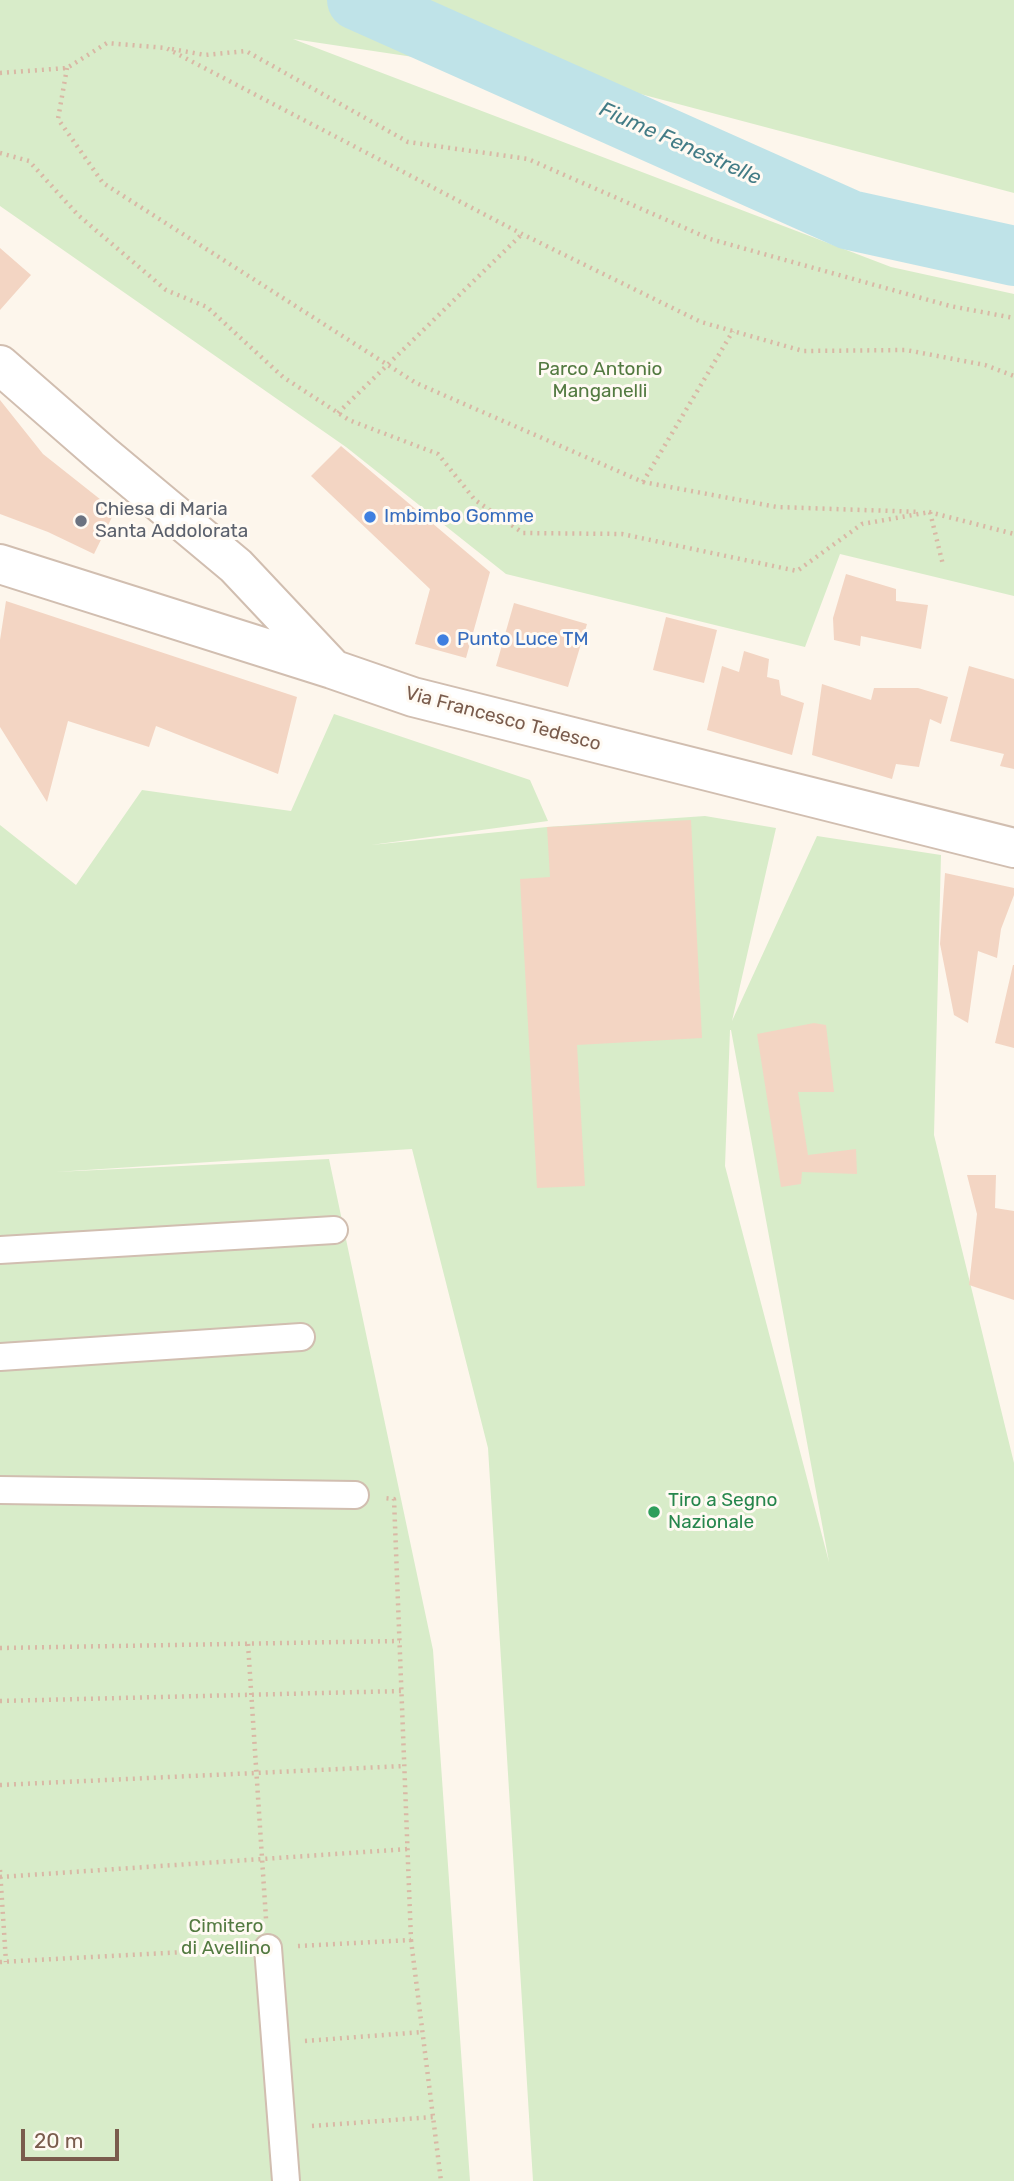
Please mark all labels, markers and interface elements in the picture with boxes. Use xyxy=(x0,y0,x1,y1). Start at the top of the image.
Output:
water label: Fiume Fenestrelle xyxy=(595,97,765,191)
park label: Parco Antonio Manganelli xyxy=(537,359,663,403)
place label: Chiesa di Maria Santa Addolorata xyxy=(95,499,248,543)
place label: Imbimbo Gomme xyxy=(384,506,534,528)
marker: Imbimbo Gomme xyxy=(362,509,378,525)
marker: Chiesa di Maria Santa Addolorata xyxy=(73,513,89,529)
place label: Punto Luce TM xyxy=(457,629,589,651)
marker: Punto Luce TM xyxy=(435,632,451,648)
street label: Via Francesco Tedesco xyxy=(403,682,603,756)
place label: Tiro a Segno Nazionale xyxy=(668,1490,778,1534)
marker: Tiro a Segno Nazionale xyxy=(646,1504,662,1520)
park label: Cimitero di Avellino xyxy=(181,1916,271,1960)
scale bar xyxy=(24,2114,122,2158)
text: 20 m xyxy=(34,2128,83,2153)

